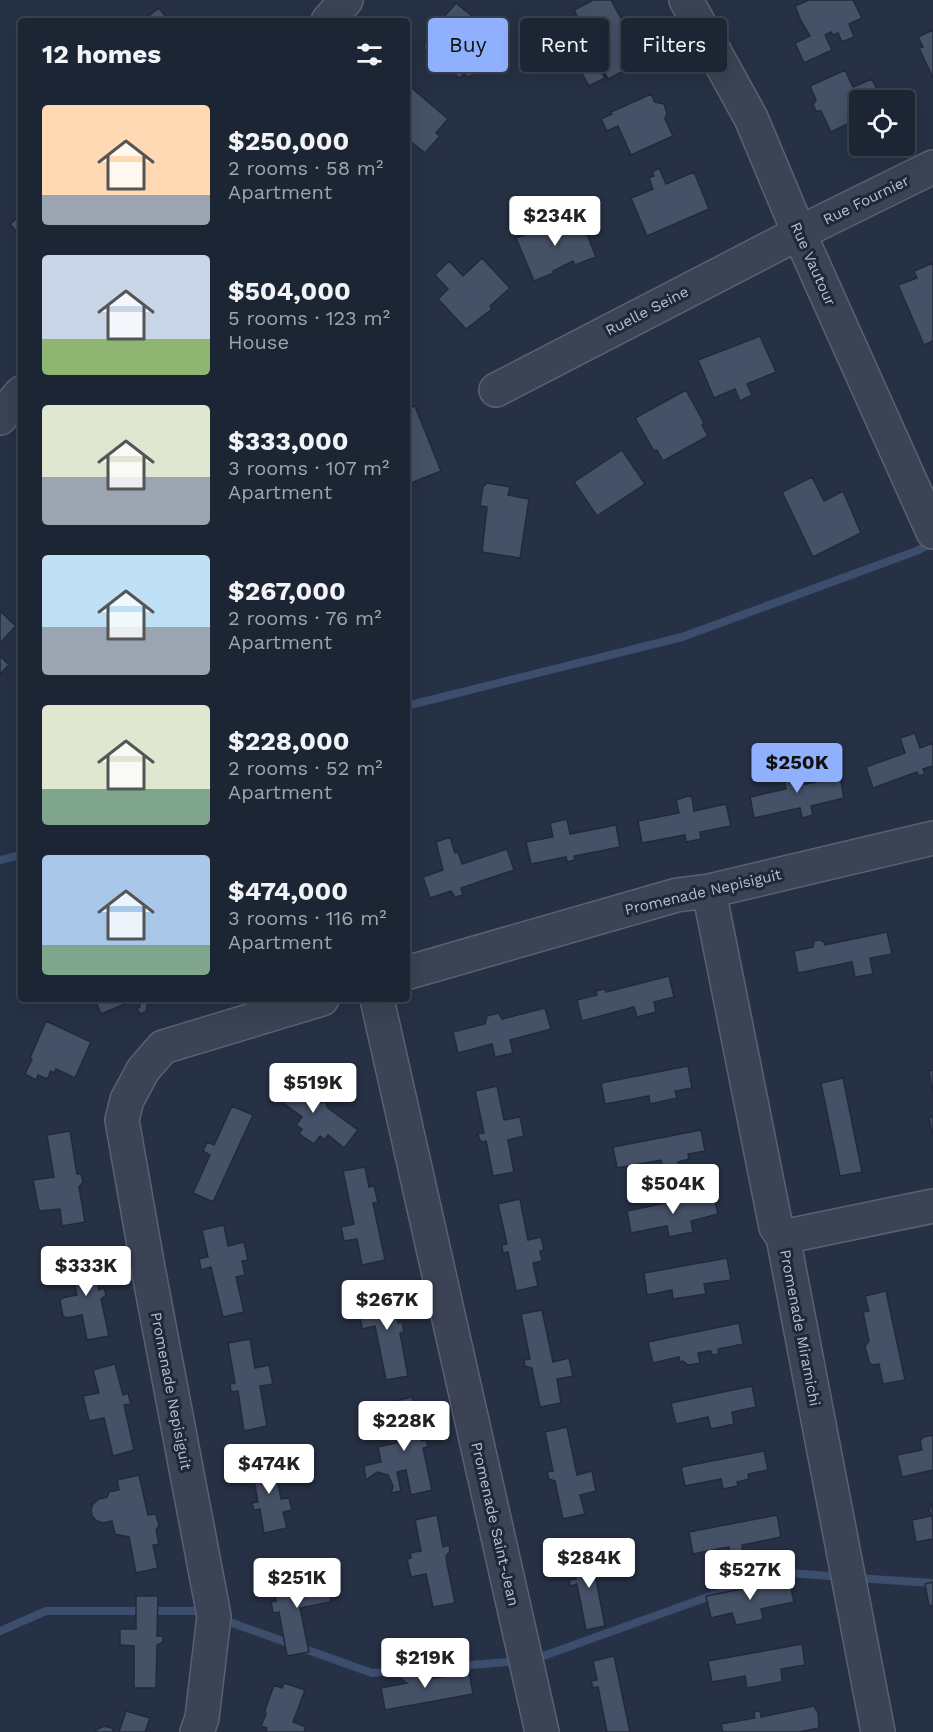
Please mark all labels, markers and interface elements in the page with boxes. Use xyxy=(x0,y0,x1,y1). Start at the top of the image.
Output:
chip: Buy xyxy=(428,18,508,72)
chip: Rent xyxy=(520,18,609,72)
chip: Filters xyxy=(621,18,727,72)
icon: filters xyxy=(353,38,386,71)
text: 12 homes xyxy=(42,39,161,69)
map controls xyxy=(849,90,915,156)
button: locate xyxy=(849,90,915,156)
text: $250,000 xyxy=(228,126,349,156)
icon: home xyxy=(90,129,162,201)
text: 2 rooms · 58 m² xyxy=(228,156,383,180)
street label: Rue Fournier xyxy=(820,171,912,229)
text: Apartment xyxy=(228,180,332,204)
pin: $234K xyxy=(513,196,597,247)
text: $234K xyxy=(523,203,587,227)
street label: Rue Vautour xyxy=(787,219,839,309)
text: $504,000 xyxy=(228,276,351,306)
icon: home xyxy=(90,279,162,351)
street label: Ruelle Seine xyxy=(602,282,692,340)
text: 5 rooms · 123 m² xyxy=(228,306,390,330)
text: House xyxy=(228,330,289,354)
text: $333,000 xyxy=(228,426,348,456)
icon: home xyxy=(90,429,162,501)
text: 3 rooms · 107 m² xyxy=(228,456,389,480)
text: Apartment xyxy=(228,480,332,504)
text: $267,000 xyxy=(228,576,346,606)
icon: home xyxy=(90,579,162,651)
text: 2 rooms · 76 m² xyxy=(228,606,381,630)
text: Apartment xyxy=(228,630,332,654)
text: $228,000 xyxy=(228,726,349,756)
icon: home xyxy=(90,729,162,801)
pin: $250K xyxy=(755,743,839,794)
text: $250K xyxy=(765,750,829,774)
text: 2 rooms · 52 m² xyxy=(228,756,383,780)
text: Apartment xyxy=(228,780,332,804)
street label: Promenade Nepisiguit xyxy=(623,865,784,919)
text: $474,000 xyxy=(228,876,348,906)
icon: home xyxy=(90,879,162,951)
text: 3 rooms · 116 m² xyxy=(228,906,387,930)
text: Apartment xyxy=(228,930,332,954)
pin: $519K xyxy=(271,1063,355,1114)
text: $519K xyxy=(283,1070,343,1094)
pin: $504K xyxy=(631,1164,715,1215)
text: $504K xyxy=(641,1171,705,1195)
pin: $333K xyxy=(44,1246,128,1297)
street label: Promenade Miramichi xyxy=(776,1248,824,1408)
text: $333K xyxy=(55,1253,117,1277)
pin: $267K xyxy=(345,1280,429,1331)
text: $267K xyxy=(356,1287,418,1311)
street label: Promenade Nepisiguit xyxy=(147,1311,195,1472)
pin: $228K xyxy=(362,1401,446,1452)
text: $228K xyxy=(372,1408,436,1432)
street label: Promenade Saint-Jean xyxy=(467,1440,523,1608)
pin: $474K xyxy=(227,1444,311,1495)
text: $474K xyxy=(238,1451,300,1475)
pin: $284K xyxy=(547,1538,631,1589)
text: $284K xyxy=(557,1545,621,1569)
pin: $527K xyxy=(708,1550,792,1601)
text: $527K xyxy=(719,1557,781,1581)
pin: $251K xyxy=(255,1558,339,1609)
text: $251K xyxy=(268,1565,326,1589)
pin: $219K xyxy=(383,1638,467,1689)
text: $219K xyxy=(395,1645,455,1669)

